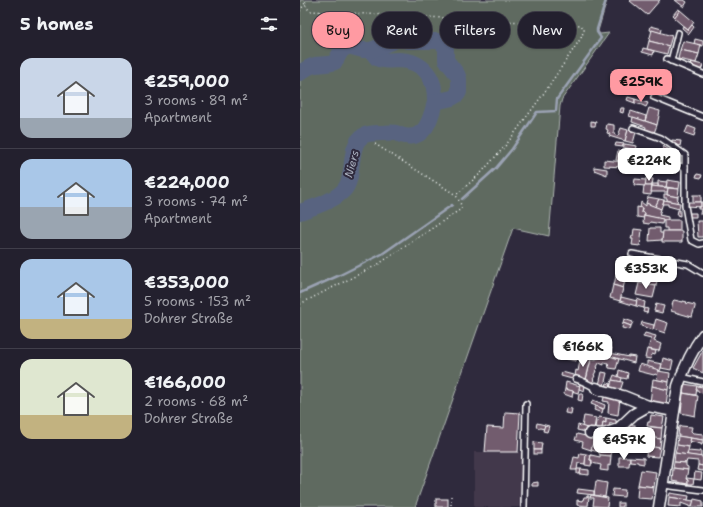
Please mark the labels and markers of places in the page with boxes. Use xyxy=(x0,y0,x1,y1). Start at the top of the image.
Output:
pin: €259K xyxy=(613,69,669,103)
pin: €224K xyxy=(621,148,677,182)
pin: €353K xyxy=(618,256,674,290)
pin: €166K xyxy=(555,334,611,368)
pin: €457K xyxy=(596,427,652,461)

